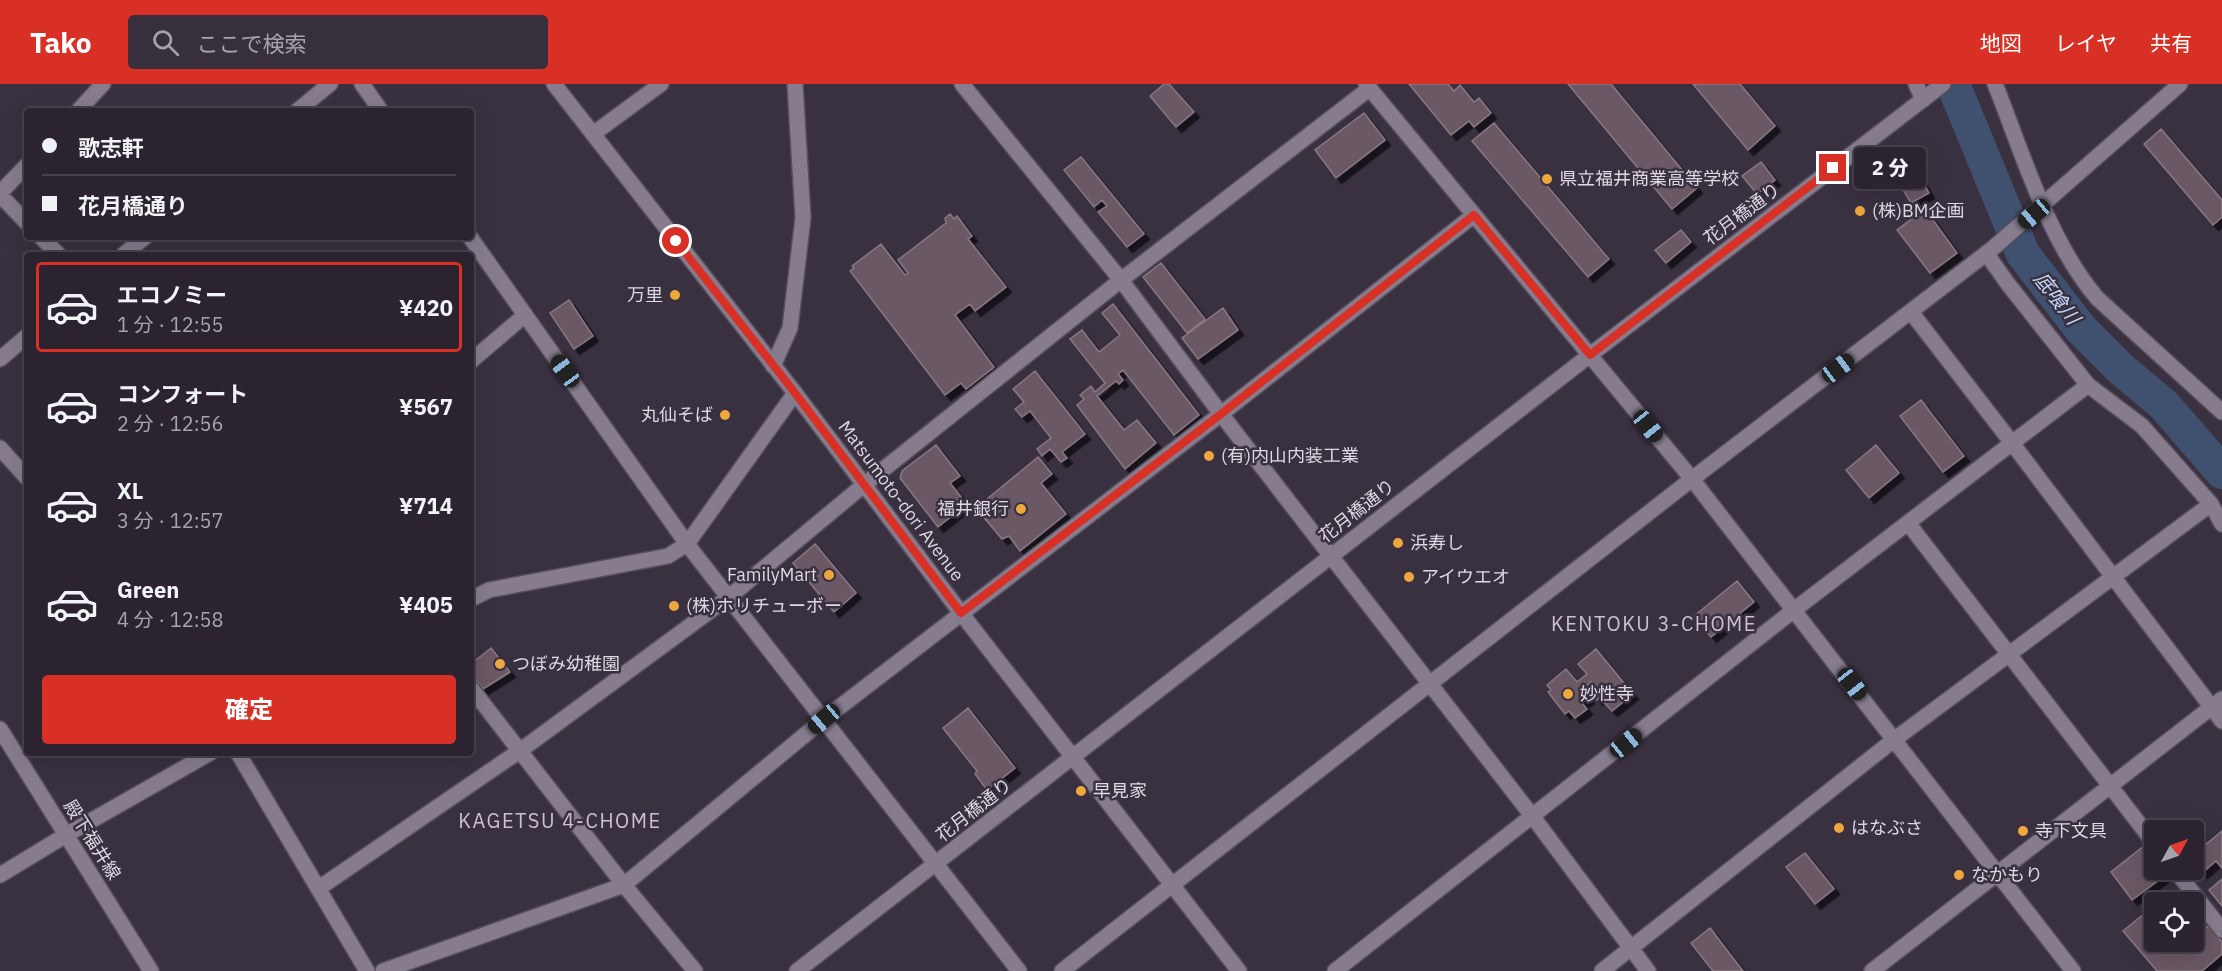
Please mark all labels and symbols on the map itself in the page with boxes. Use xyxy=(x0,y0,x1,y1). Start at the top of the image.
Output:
callout: 2 分 xyxy=(1854,147,1926,189)
route end xyxy=(1819,154,1846,181)
place label: 県立福井商業高等学校 xyxy=(1559,167,1739,190)
marker: 県立福井商業高等学校 xyxy=(1540,172,1554,186)
street label: 花月橋通り xyxy=(1699,177,1785,250)
car xyxy=(2014,196,2054,232)
place label: (株)BM企画 xyxy=(1872,199,1964,222)
marker: (株)BM企画 xyxy=(1853,204,1867,218)
route start xyxy=(662,227,689,254)
water label: 底喰川 xyxy=(2028,266,2088,331)
place label: 万里 xyxy=(627,283,663,306)
marker: 万里 xyxy=(668,288,682,302)
car xyxy=(1818,350,1858,386)
car xyxy=(547,351,583,391)
place label: 丸仙そば xyxy=(641,403,713,426)
car xyxy=(1630,406,1666,446)
marker: 丸仙そば xyxy=(718,408,732,422)
street label: Matsumoto-dori Avenue xyxy=(833,416,969,586)
place label: (有)内山内装工業 xyxy=(1221,444,1359,467)
marker: (有)内山内装工業 xyxy=(1202,449,1216,463)
street label: 花月橋通り xyxy=(1314,474,1399,547)
place label: 福井銀行 xyxy=(937,497,1009,520)
marker: 福井銀行 xyxy=(1014,502,1028,516)
place label: 浜寿し xyxy=(1410,531,1464,554)
marker: 浜寿し xyxy=(1391,536,1405,550)
place label: FamilyMart xyxy=(727,563,817,586)
place label: アイウエオ xyxy=(1421,565,1510,588)
marker: FamilyMart xyxy=(822,568,836,582)
marker: アイウエオ xyxy=(1402,570,1416,584)
place label: (株)ホリチューボー xyxy=(686,594,842,617)
marker: (株)ホリチューボー xyxy=(667,599,681,613)
district label: KENTOKU 3-CHOME xyxy=(1551,610,1757,637)
place label: つぼみ幼稚園 xyxy=(512,652,620,675)
marker: つぼみ幼稚園 xyxy=(493,657,507,671)
car xyxy=(1834,664,1870,704)
place label: 妙性寺 xyxy=(1580,682,1634,705)
marker: 妙性寺 xyxy=(1561,687,1575,701)
car xyxy=(804,701,844,737)
car xyxy=(1606,725,1646,761)
street label: 花月橋通り xyxy=(931,773,1016,846)
place label: 早見家 xyxy=(1093,779,1147,802)
marker: 早見家 xyxy=(1074,784,1088,798)
street label: 殿下福井線 xyxy=(59,795,126,884)
district label: KAGETSU 4-CHOME xyxy=(458,807,662,834)
place label: はなぶさ xyxy=(1851,816,1923,839)
place label: 寺下文具 xyxy=(2035,819,2107,842)
north arrow xyxy=(2144,820,2204,880)
marker: はなぶさ xyxy=(1832,821,1846,835)
marker: 寺下文具 xyxy=(2016,824,2030,838)
place label: なかもり xyxy=(1971,863,2043,886)
marker: なかもり xyxy=(1952,868,1966,882)

